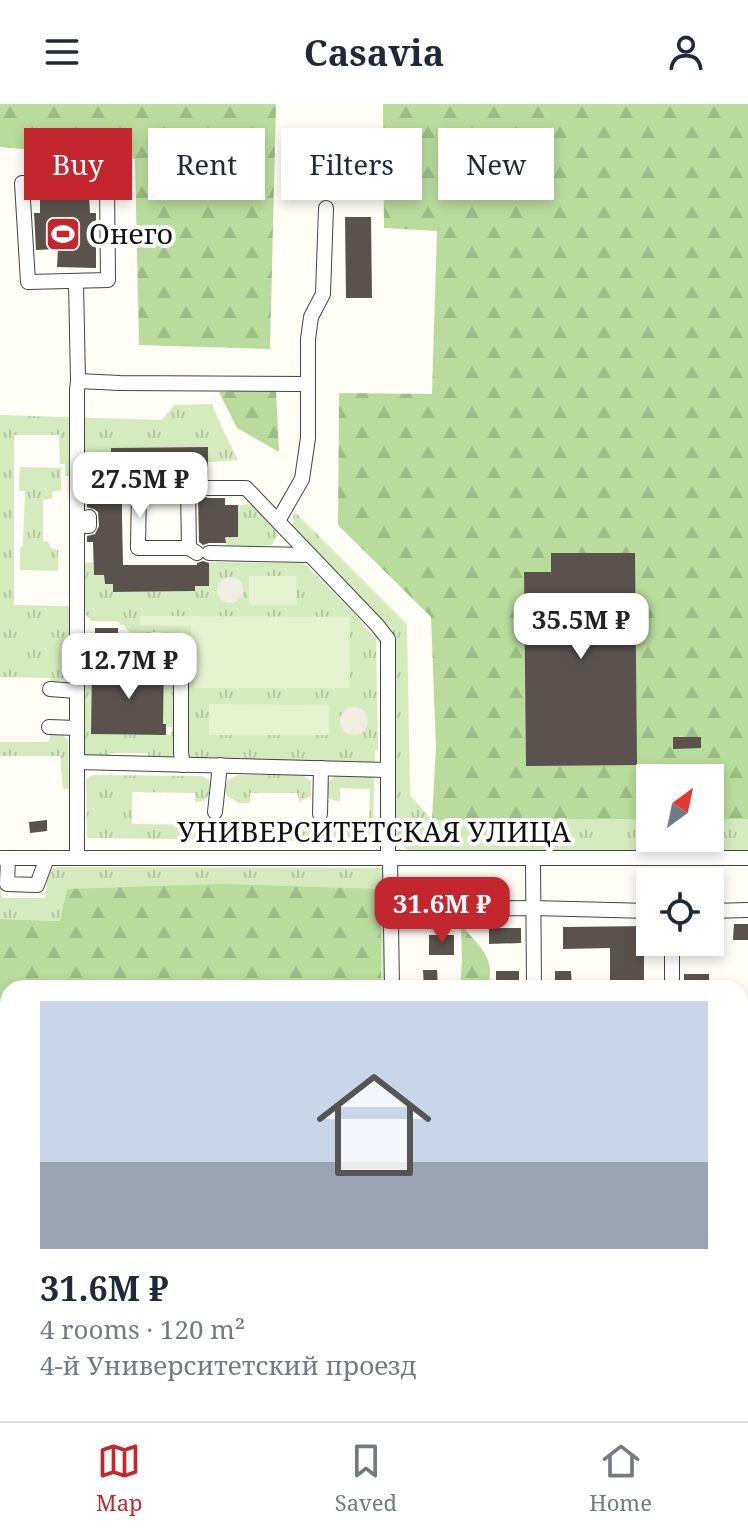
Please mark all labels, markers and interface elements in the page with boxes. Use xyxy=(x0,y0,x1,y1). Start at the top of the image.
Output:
text: Casavia xyxy=(304,28,444,77)
icon: menu xyxy=(40,30,84,74)
icon: person xyxy=(664,30,708,74)
chip: Buy xyxy=(24,128,132,200)
chip: Rent xyxy=(148,128,265,200)
chip: Filters xyxy=(281,128,422,200)
chip: New xyxy=(438,128,554,200)
place label: Онего xyxy=(89,214,173,252)
sports icon: Онего xyxy=(44,215,82,253)
pin: 27.5M ₽ xyxy=(66,452,214,520)
text: 27.5M ₽ xyxy=(91,460,189,496)
pin: 35.5M ₽ xyxy=(507,593,655,661)
text: 35.5M ₽ xyxy=(532,601,630,637)
pin: 12.7M ₽ xyxy=(55,633,203,701)
text: 12.7M ₽ xyxy=(80,641,178,677)
north arrow xyxy=(636,764,724,852)
map controls xyxy=(636,764,724,956)
street label: УНИВЕРСИТЕТСКАЯ УЛИЦА xyxy=(177,812,571,850)
button: locate xyxy=(636,868,724,956)
pin: 31.6M ₽ xyxy=(368,877,516,945)
text: 31.6M ₽ xyxy=(393,885,491,921)
icon: home xyxy=(302,1053,446,1197)
text: 31.6M ₽ xyxy=(40,1265,169,1311)
text: 4 rooms · 120 m² xyxy=(40,1311,245,1347)
text: 4-й Университетский проезд xyxy=(40,1347,416,1383)
tab: Map xyxy=(96,1439,143,1517)
tab: Saved xyxy=(335,1439,397,1517)
tab: Home xyxy=(589,1439,652,1517)

